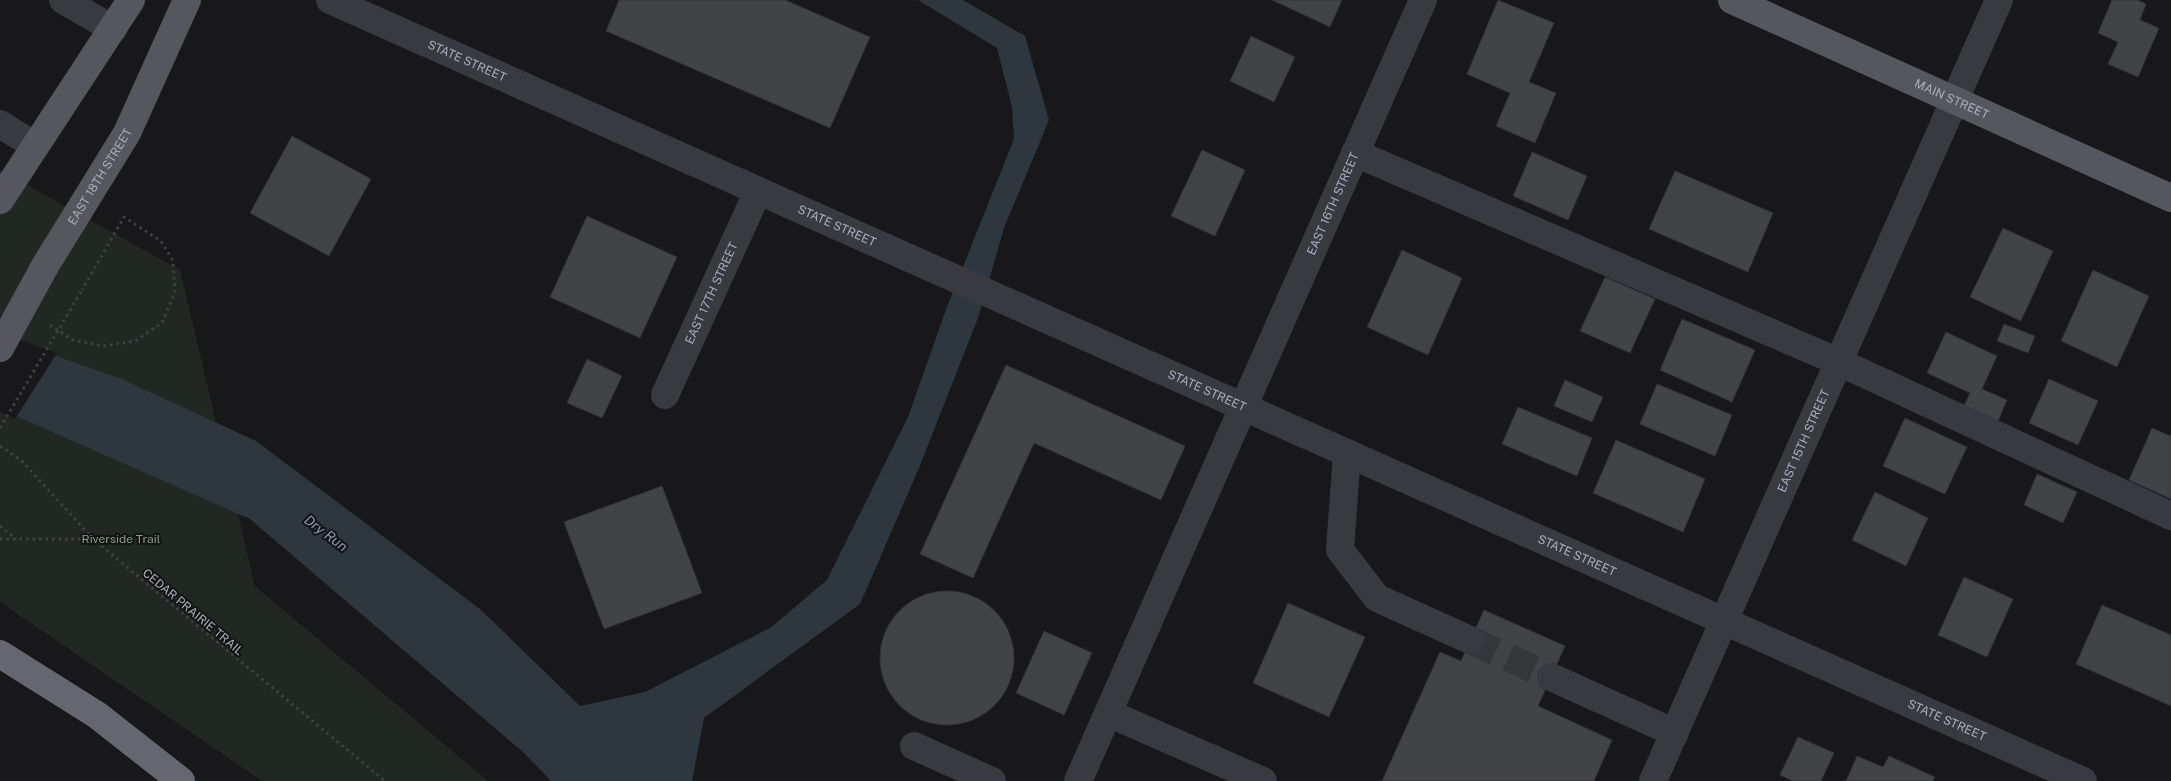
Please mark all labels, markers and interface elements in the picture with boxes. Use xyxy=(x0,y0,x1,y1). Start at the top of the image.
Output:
street label: STATE STREET xyxy=(426,37,508,85)
street label: MAIN STREET xyxy=(1912,76,1991,122)
street label: EAST 18TH STREET xyxy=(65,126,135,228)
street label: EAST 16TH STREET xyxy=(1304,150,1362,257)
street label: STATE STREET xyxy=(796,202,878,249)
street label: EAST 17TH STREET xyxy=(682,240,741,346)
street label: STATE STREET xyxy=(1166,367,1248,414)
street label: EAST 15TH STREET xyxy=(1775,387,1833,494)
water label: Dry Run xyxy=(301,512,351,555)
park label: Riverside Trail xyxy=(82,532,161,546)
street label: STATE STREET xyxy=(1535,532,1618,579)
street label: CEDAR PRAIRIE TRAIL xyxy=(140,566,246,658)
street label: STATE STREET xyxy=(1905,697,1988,744)

